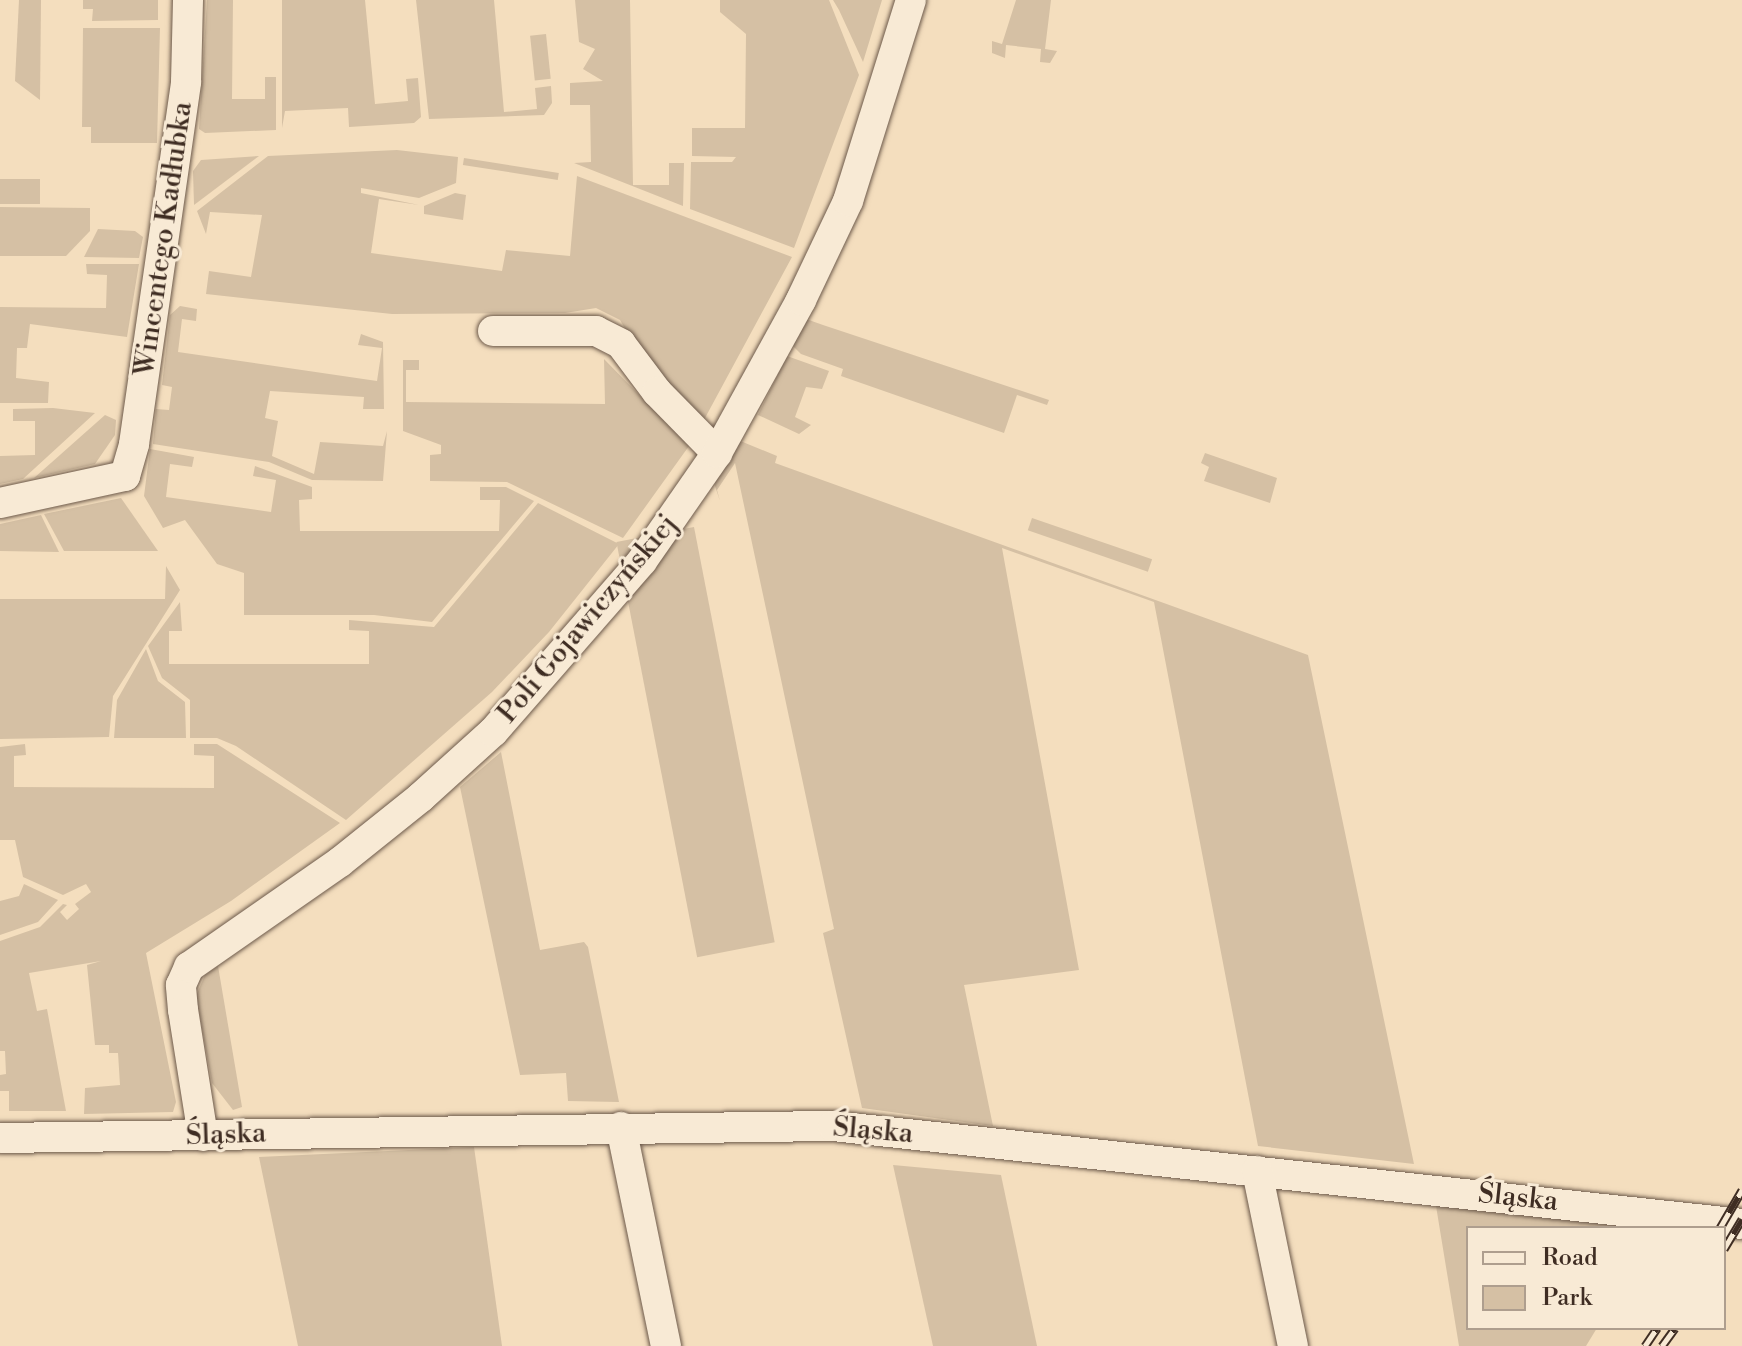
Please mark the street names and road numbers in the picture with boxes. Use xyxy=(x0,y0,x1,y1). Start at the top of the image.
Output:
street label: Wincentego Kadłubka xyxy=(128,100,200,378)
street label: Poli Gojawiczyńskiej xyxy=(491,508,685,730)
street label: Śląska xyxy=(831,1111,915,1151)
street label: Śląska xyxy=(185,1117,267,1153)
street label: Śląska xyxy=(1476,1177,1560,1219)

